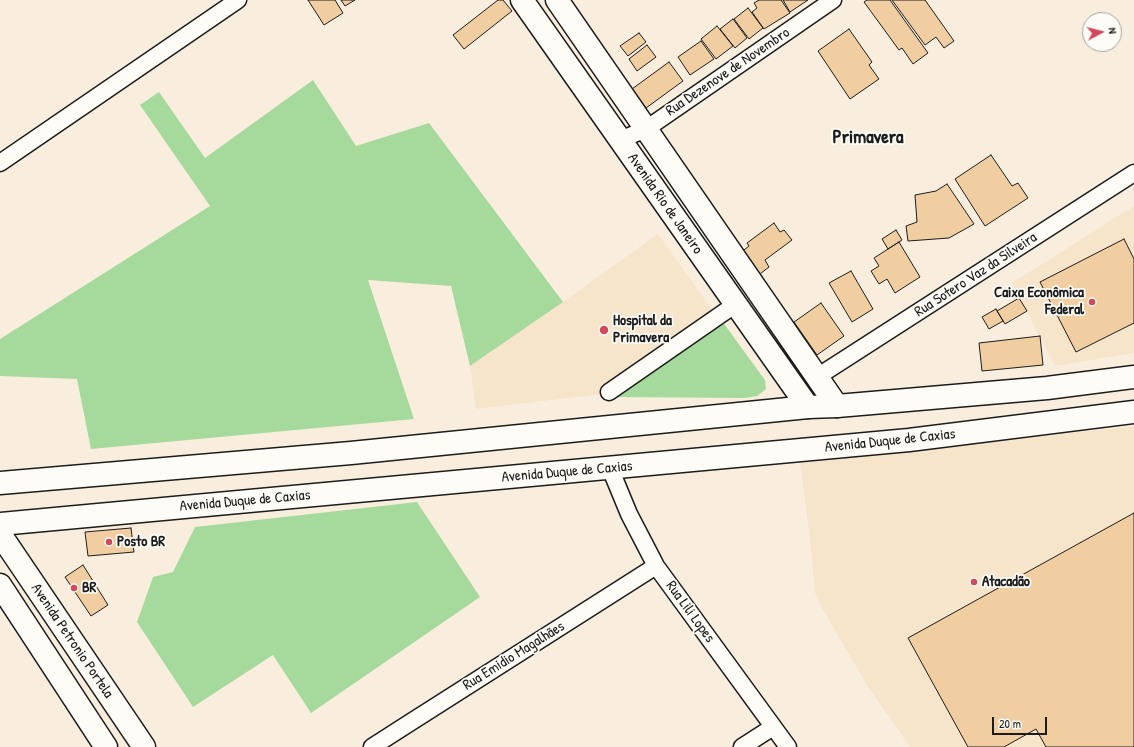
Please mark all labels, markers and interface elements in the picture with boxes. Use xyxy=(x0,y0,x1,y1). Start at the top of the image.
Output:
north arrow xyxy=(1082,12,1122,52)
street label: Rua Dezenove de Novembro xyxy=(663,24,793,120)
text: N xyxy=(1106,27,1120,34)
district label: Primavera xyxy=(832,127,904,149)
street label: Avenida Rio de Janeiro xyxy=(624,150,706,258)
street label: Rua Sotero Vaz da Silveira xyxy=(912,229,1040,321)
place label: Caixa Econômica Federal xyxy=(994,284,1084,319)
marker: Caixa Econômica Federal xyxy=(1087,297,1097,307)
place label: Hospital da Primavera xyxy=(613,312,672,347)
marker: Hospital da Primavera xyxy=(598,324,610,336)
street label: Avenida Duque de Caxias xyxy=(824,425,956,457)
street label: Avenida Duque de Caxias xyxy=(501,457,633,487)
street label: Avenida Duque de Caxias xyxy=(179,486,311,516)
place label: Posto BR xyxy=(117,533,165,551)
marker: Posto BR xyxy=(104,537,114,547)
place label: Atacadão xyxy=(982,573,1030,591)
marker: Atacadão xyxy=(969,577,979,587)
street label: Rua Lili Lopes xyxy=(662,578,718,646)
place label: BR xyxy=(82,579,96,597)
street label: Avenida Petronio Portela xyxy=(27,580,117,702)
marker: BR xyxy=(69,583,79,593)
street label: Rua Emidio Magalhães xyxy=(460,618,568,694)
scale bar xyxy=(994,709,1049,735)
text: 20 m xyxy=(999,715,1021,732)

